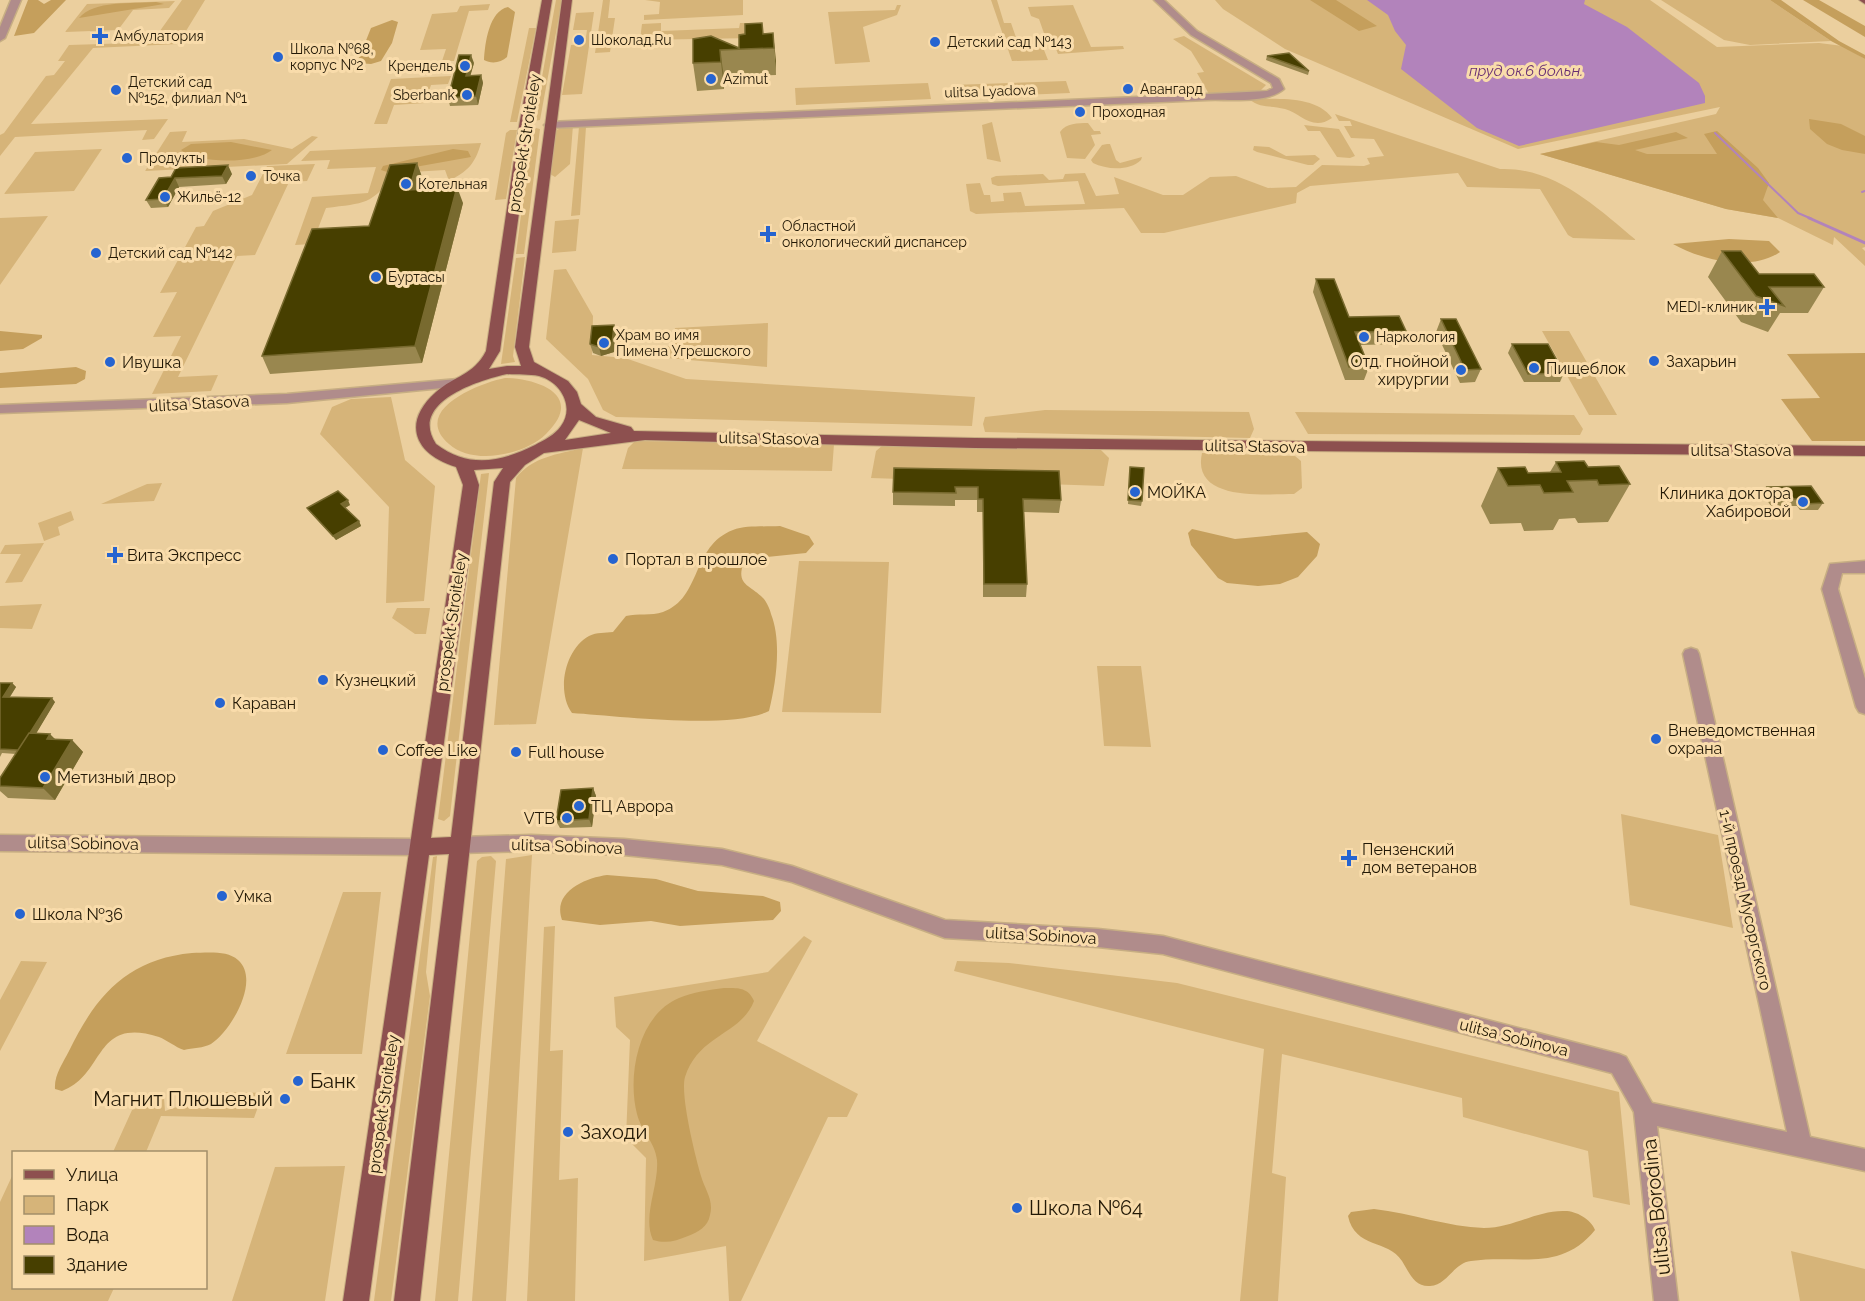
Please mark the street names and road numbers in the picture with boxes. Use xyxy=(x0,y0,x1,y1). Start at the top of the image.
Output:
street label: prospekt Stroiteley xyxy=(504,72,545,214)
street label: ulitsa Lyadova xyxy=(944,81,1036,101)
street label: ulitsa Stasova xyxy=(148,391,250,416)
street label: ulitsa Stasova xyxy=(718,428,820,449)
street label: ulitsa Stasova xyxy=(1204,436,1306,457)
street label: ulitsa Stasova xyxy=(1691,441,1791,460)
street label: prospekt Stroiteley xyxy=(432,551,471,693)
street label: 1-й проезд Мусоргского xyxy=(1715,808,1776,992)
street label: ulitsa Sobinova xyxy=(27,833,139,854)
street label: ulitsa Sobinova xyxy=(511,835,623,858)
street label: ulitsa Sobinova xyxy=(985,923,1097,948)
street label: ulitsa Sobinova xyxy=(1458,1015,1570,1060)
street label: prospekt Stroiteley xyxy=(364,1033,403,1175)
street label: ulitsa Borodina xyxy=(1637,1138,1675,1276)

